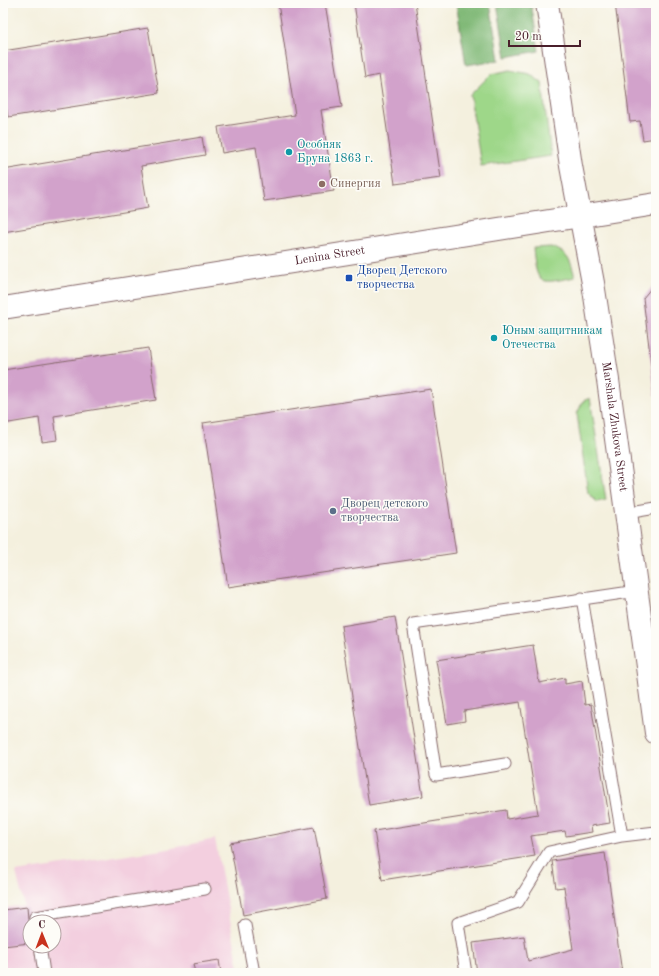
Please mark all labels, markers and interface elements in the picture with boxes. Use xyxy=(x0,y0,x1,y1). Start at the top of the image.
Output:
scale bar xyxy=(509,22,580,48)
text: 20 m xyxy=(515,31,542,43)
place label: Особняк Бруна 1863 г. xyxy=(297,139,373,165)
marker: Особняк Бруна 1863 г. xyxy=(284,147,294,157)
place label: Синергия xyxy=(330,178,381,190)
marker: Синергия xyxy=(317,179,327,189)
street label: Lenina Street xyxy=(294,244,366,267)
place label: Дворец Детского творчества xyxy=(357,265,447,291)
marker: Дворец Детского творчества xyxy=(344,273,354,283)
place label: Юным защитникам Отечества xyxy=(502,325,603,351)
marker: Юным защитникам Отечества xyxy=(489,333,499,343)
street label: Marshala Zhukova Street xyxy=(599,361,629,492)
place label: Дворец детского творчества xyxy=(341,498,428,524)
marker: Дворец детского творчества xyxy=(328,506,338,516)
north arrow xyxy=(22,914,62,954)
text: С xyxy=(38,920,46,931)

